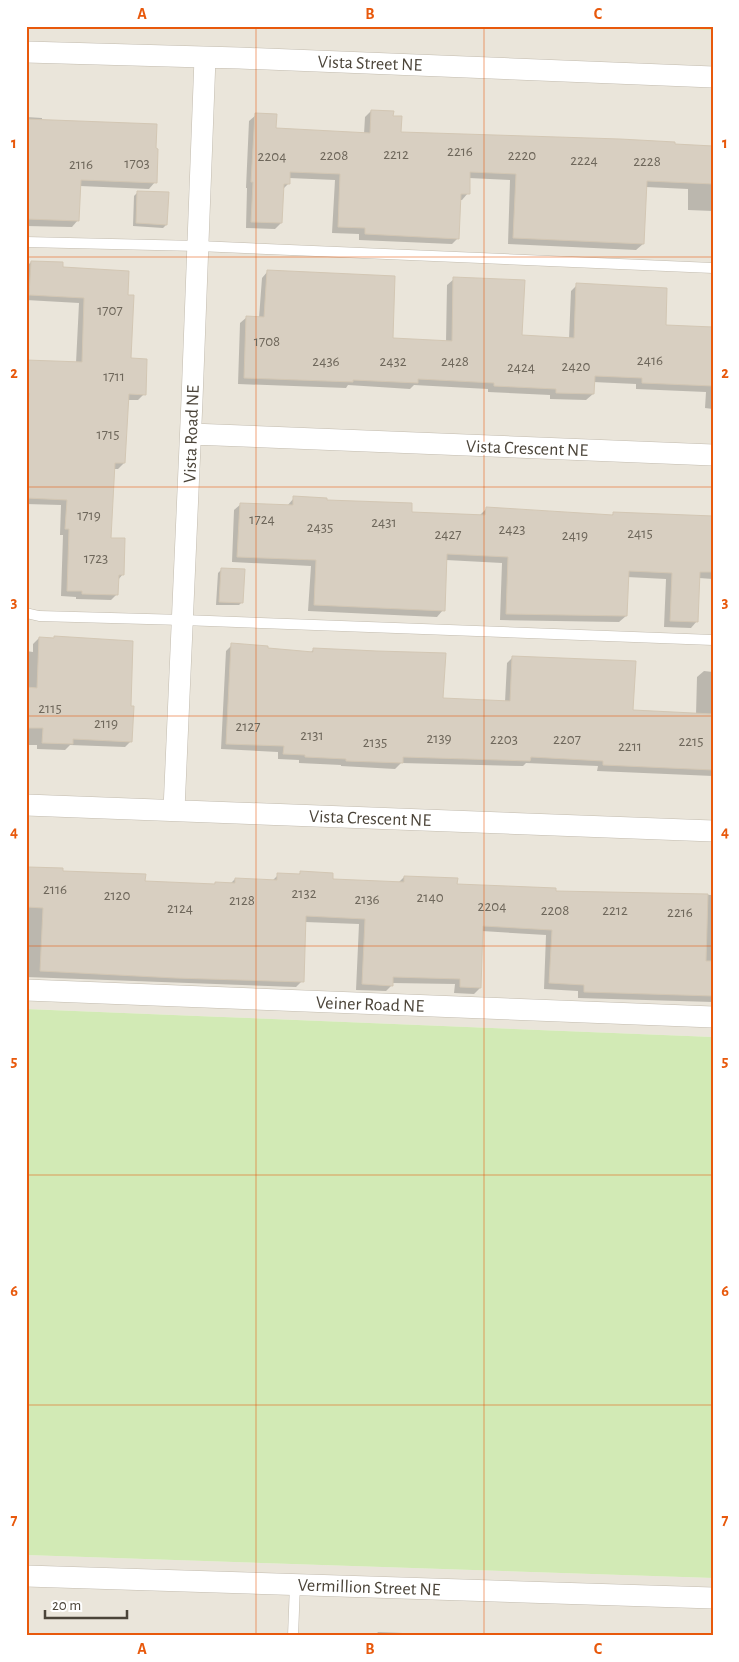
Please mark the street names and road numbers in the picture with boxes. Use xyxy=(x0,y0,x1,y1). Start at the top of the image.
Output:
street label: Vista Street NE xyxy=(317,53,423,75)
street label: Vista Road NE xyxy=(181,384,203,483)
street label: Vista Crescent NE xyxy=(466,438,589,460)
street label: Vista Crescent NE xyxy=(309,808,432,830)
street label: Veiner Road NE xyxy=(316,994,425,1016)
street label: Vermillion Street NE xyxy=(297,1577,441,1599)

